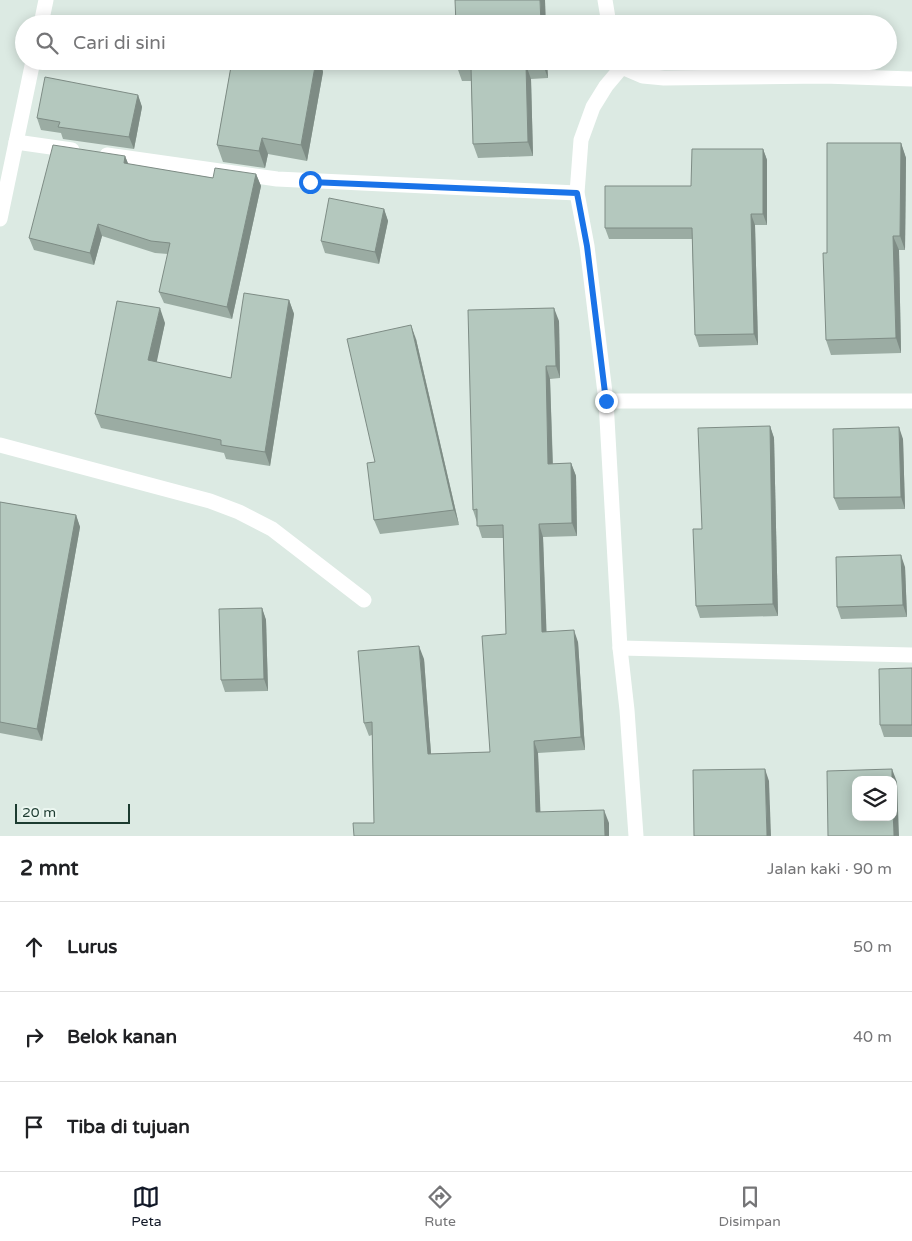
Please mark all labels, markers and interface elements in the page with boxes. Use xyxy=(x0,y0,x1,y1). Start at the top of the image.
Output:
search box xyxy=(15,15,897,70)
icon: search xyxy=(33,29,61,57)
text: Cari di sini xyxy=(73,32,166,54)
route start xyxy=(299,171,322,194)
route end xyxy=(595,390,618,413)
map controls xyxy=(852,776,897,821)
button: layers xyxy=(852,776,897,821)
scale bar xyxy=(15,801,130,824)
text: 20 m xyxy=(22,804,56,821)
text: 2 mnt xyxy=(20,856,79,881)
text: Jalan kaki · 90 m xyxy=(767,859,892,879)
icon: ahead xyxy=(20,933,48,961)
text: Lurus xyxy=(67,936,117,958)
text: 50 m xyxy=(853,937,892,957)
icon: right xyxy=(20,1023,48,1051)
text: Belok kanan xyxy=(67,1026,177,1048)
text: 40 m xyxy=(853,1027,892,1047)
icon: arrive xyxy=(20,1113,48,1141)
text: Tiba di tujuan xyxy=(67,1116,190,1138)
tab: Peta xyxy=(131,1183,162,1230)
tab: Rute xyxy=(424,1183,456,1230)
tab: Disimpan xyxy=(719,1183,781,1230)

